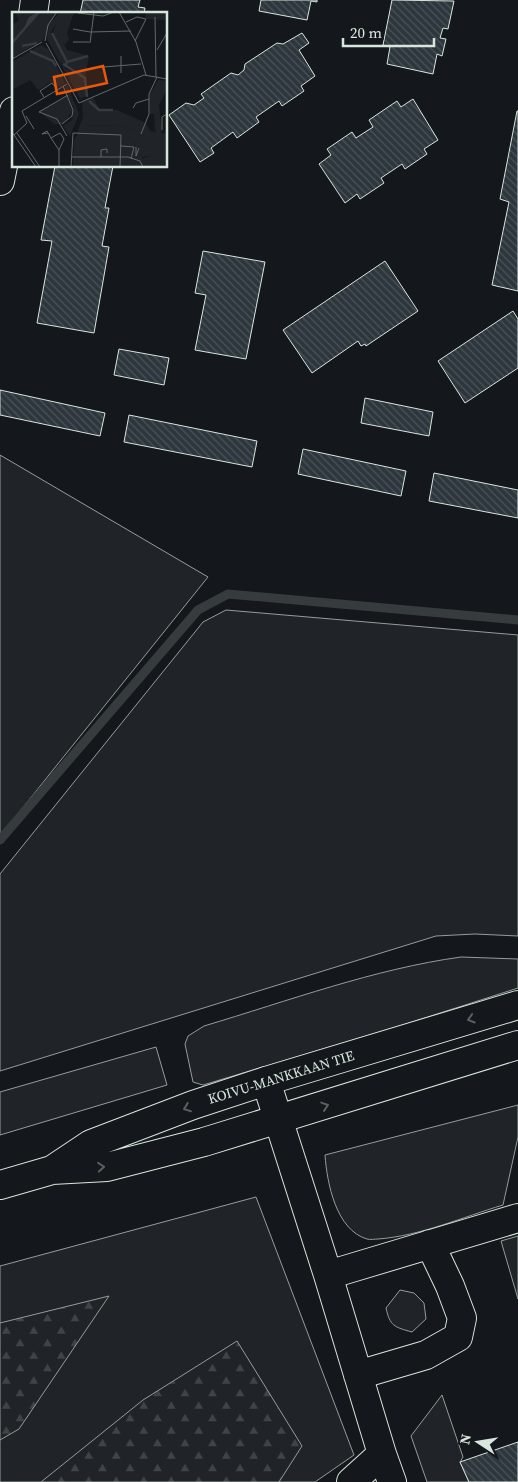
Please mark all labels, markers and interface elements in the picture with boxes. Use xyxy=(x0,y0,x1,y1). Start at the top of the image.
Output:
inset map xyxy=(12,12,168,168)
scale bar xyxy=(343,15,434,47)
text: 20 m xyxy=(350,22,382,43)
one-way arrow xyxy=(468,1013,476,1023)
street label: KOIVU-MANKKAAN TIE xyxy=(205,1045,357,1109)
one-way arrow xyxy=(320,1101,329,1111)
one-way arrow xyxy=(183,1102,191,1112)
one-way arrow xyxy=(97,1162,105,1173)
north arrow xyxy=(453,1417,503,1467)
text: N xyxy=(454,1432,476,1446)

